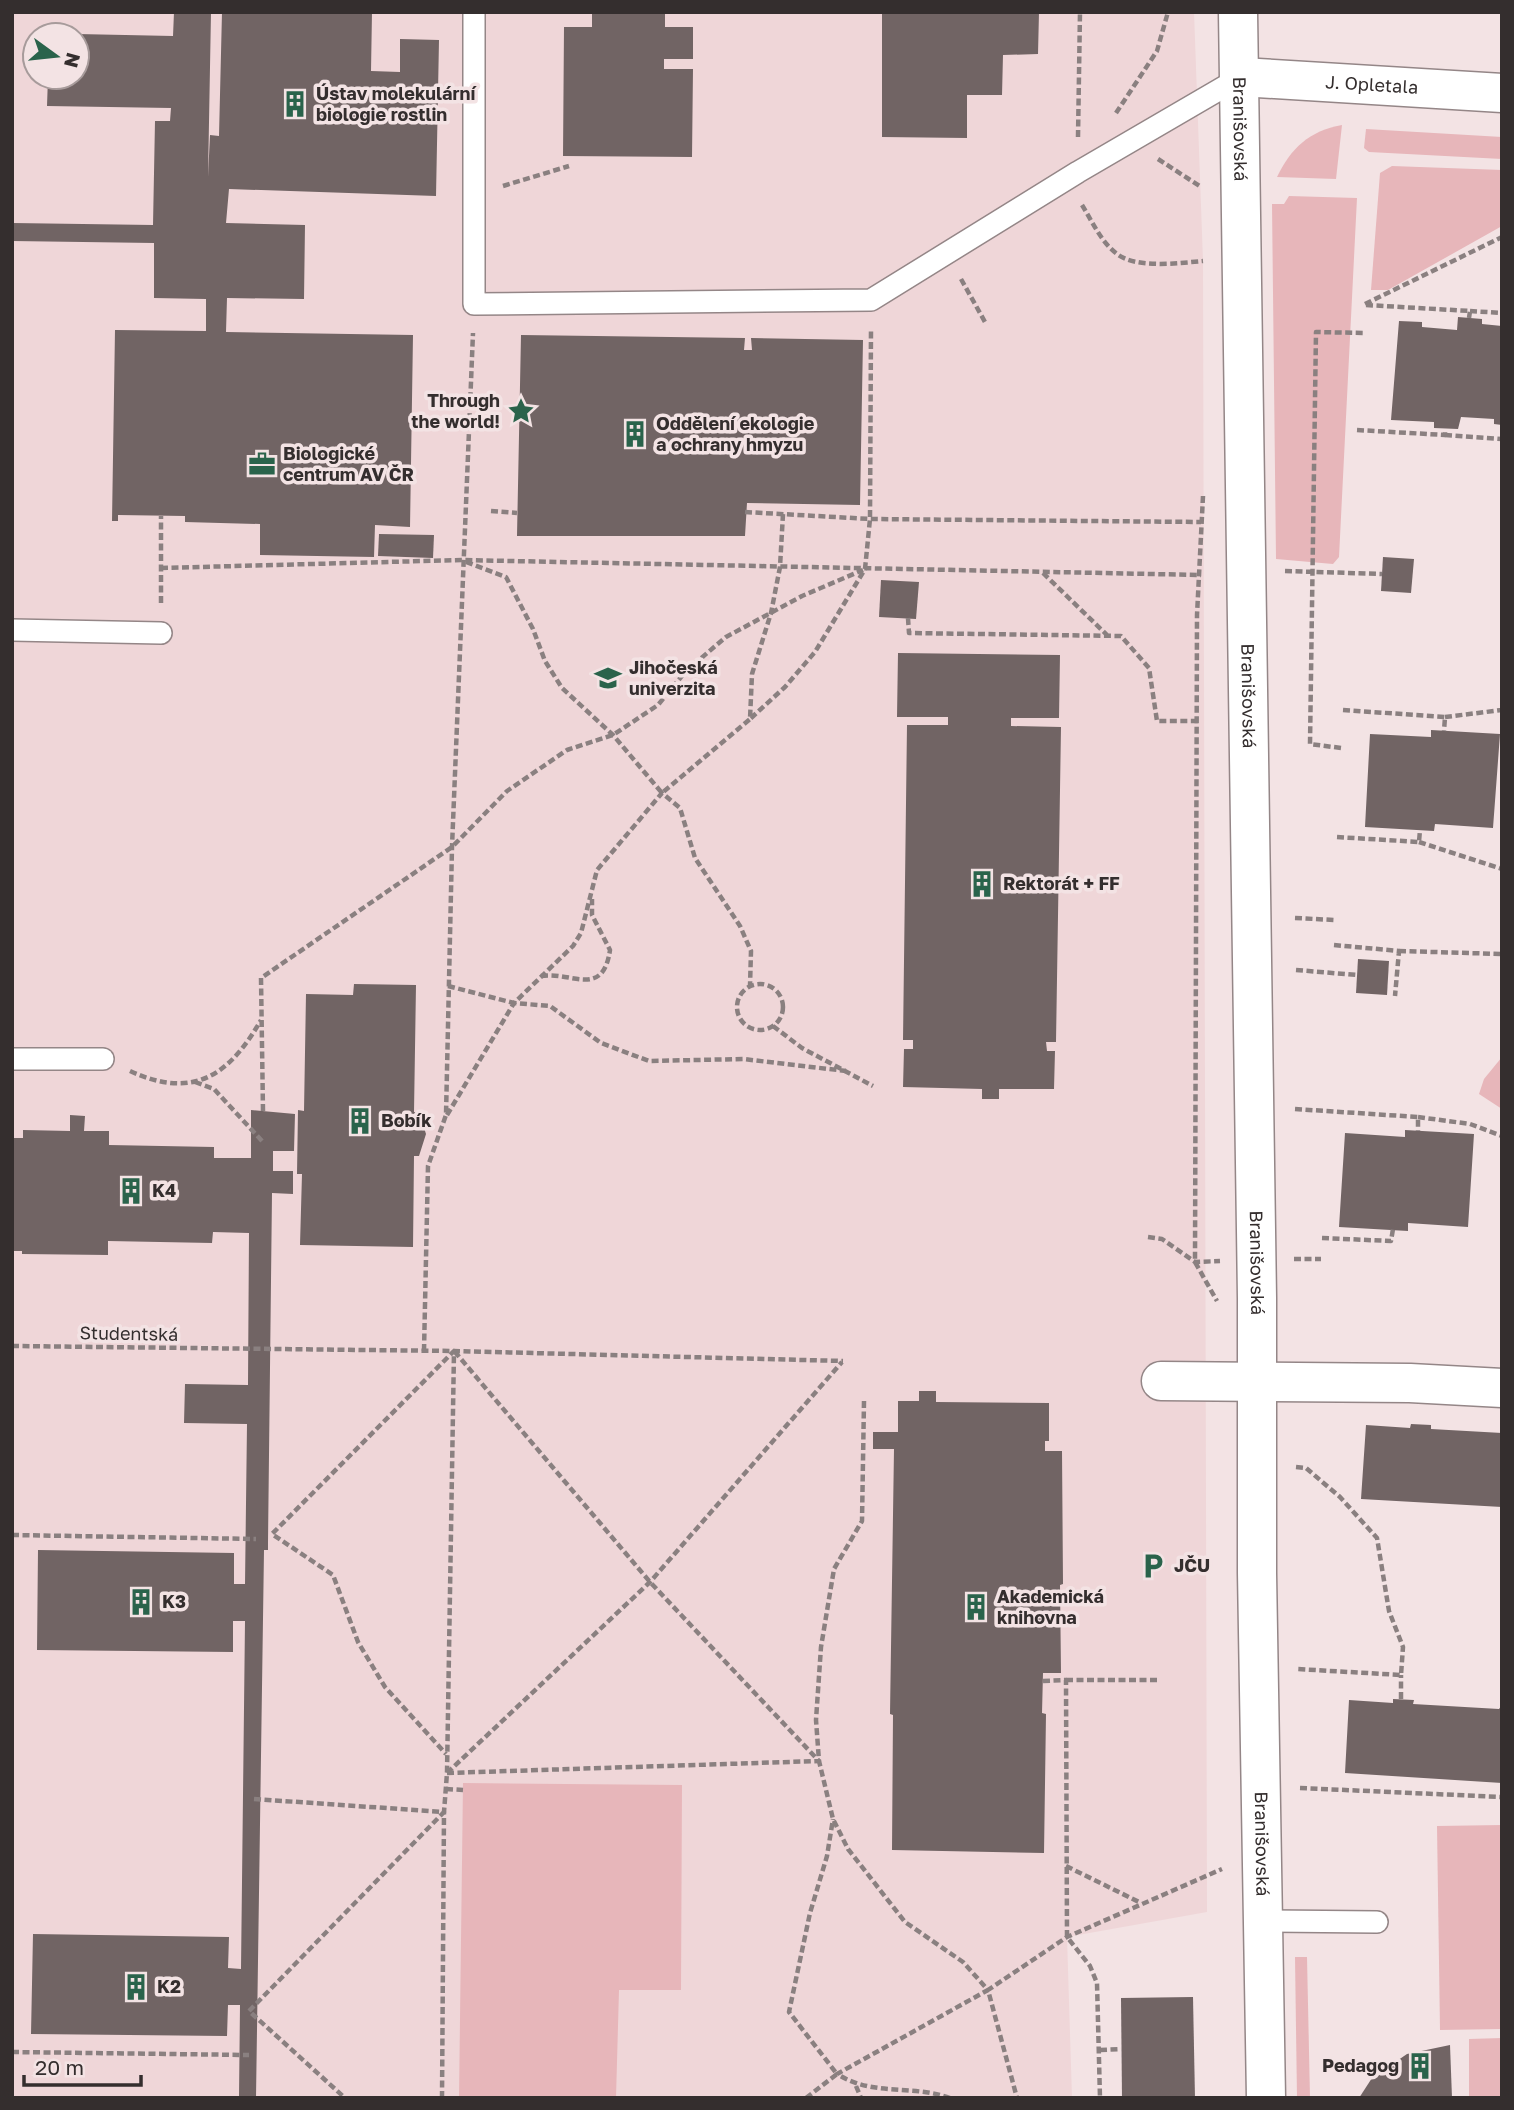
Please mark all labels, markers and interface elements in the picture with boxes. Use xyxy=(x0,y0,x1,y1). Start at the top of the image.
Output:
north arrow xyxy=(21,21,91,91)
text: N xyxy=(60,51,86,70)
street label: J. Opletala xyxy=(1325,70,1419,98)
street label: Branišovská xyxy=(1229,76,1253,182)
place label: Ústav molekulární biologie rostlin xyxy=(316,82,477,125)
building icon: Ústav molekulární biologie rostlin xyxy=(280,89,310,119)
place label: Through the world! xyxy=(411,389,500,432)
place icon: Through the world! xyxy=(506,396,536,426)
place label: Oddělení ekologie a ochrany hmyzu xyxy=(656,412,815,455)
building icon: Oddělení ekologie a ochrany hmyzu xyxy=(620,419,650,449)
place label: Biologické centrum AV ČR xyxy=(283,442,414,485)
office icon: Biologické centrum AV ČR xyxy=(247,449,277,479)
street label: Branišovská xyxy=(1237,643,1261,748)
place label: Jihočeská univerzita xyxy=(629,656,718,699)
school or university icon: Jihočeská univerzita xyxy=(593,663,623,693)
building icon: Rektorát + FF xyxy=(967,869,997,899)
place label: Rektorát + FF xyxy=(1003,872,1120,894)
building icon: Bobík xyxy=(345,1106,375,1136)
place label: Bobík xyxy=(381,1109,432,1131)
building icon: K4 xyxy=(116,1176,146,1206)
place label: K4 xyxy=(152,1179,176,1201)
street label: Branišovská xyxy=(1246,1210,1269,1315)
street label: Studentská xyxy=(80,1321,178,1345)
parking icon: JČU xyxy=(1138,1551,1168,1581)
place label: JČU xyxy=(1174,1554,1210,1576)
place label: Akademická knihovna xyxy=(997,1585,1104,1628)
building icon: K3 xyxy=(126,1587,156,1617)
place label: K3 xyxy=(162,1590,186,1612)
building icon: Akademická knihovna xyxy=(961,1592,991,1622)
street label: Branišovská xyxy=(1251,1791,1275,1896)
building icon: K2 xyxy=(121,1972,151,2002)
place label: K2 xyxy=(157,1975,181,1997)
scale bar xyxy=(24,2044,142,2088)
building icon: Pedagog xyxy=(1405,2051,1435,2081)
text: 20 m xyxy=(35,2054,84,2080)
place label: Pedagog xyxy=(1322,2054,1399,2076)

